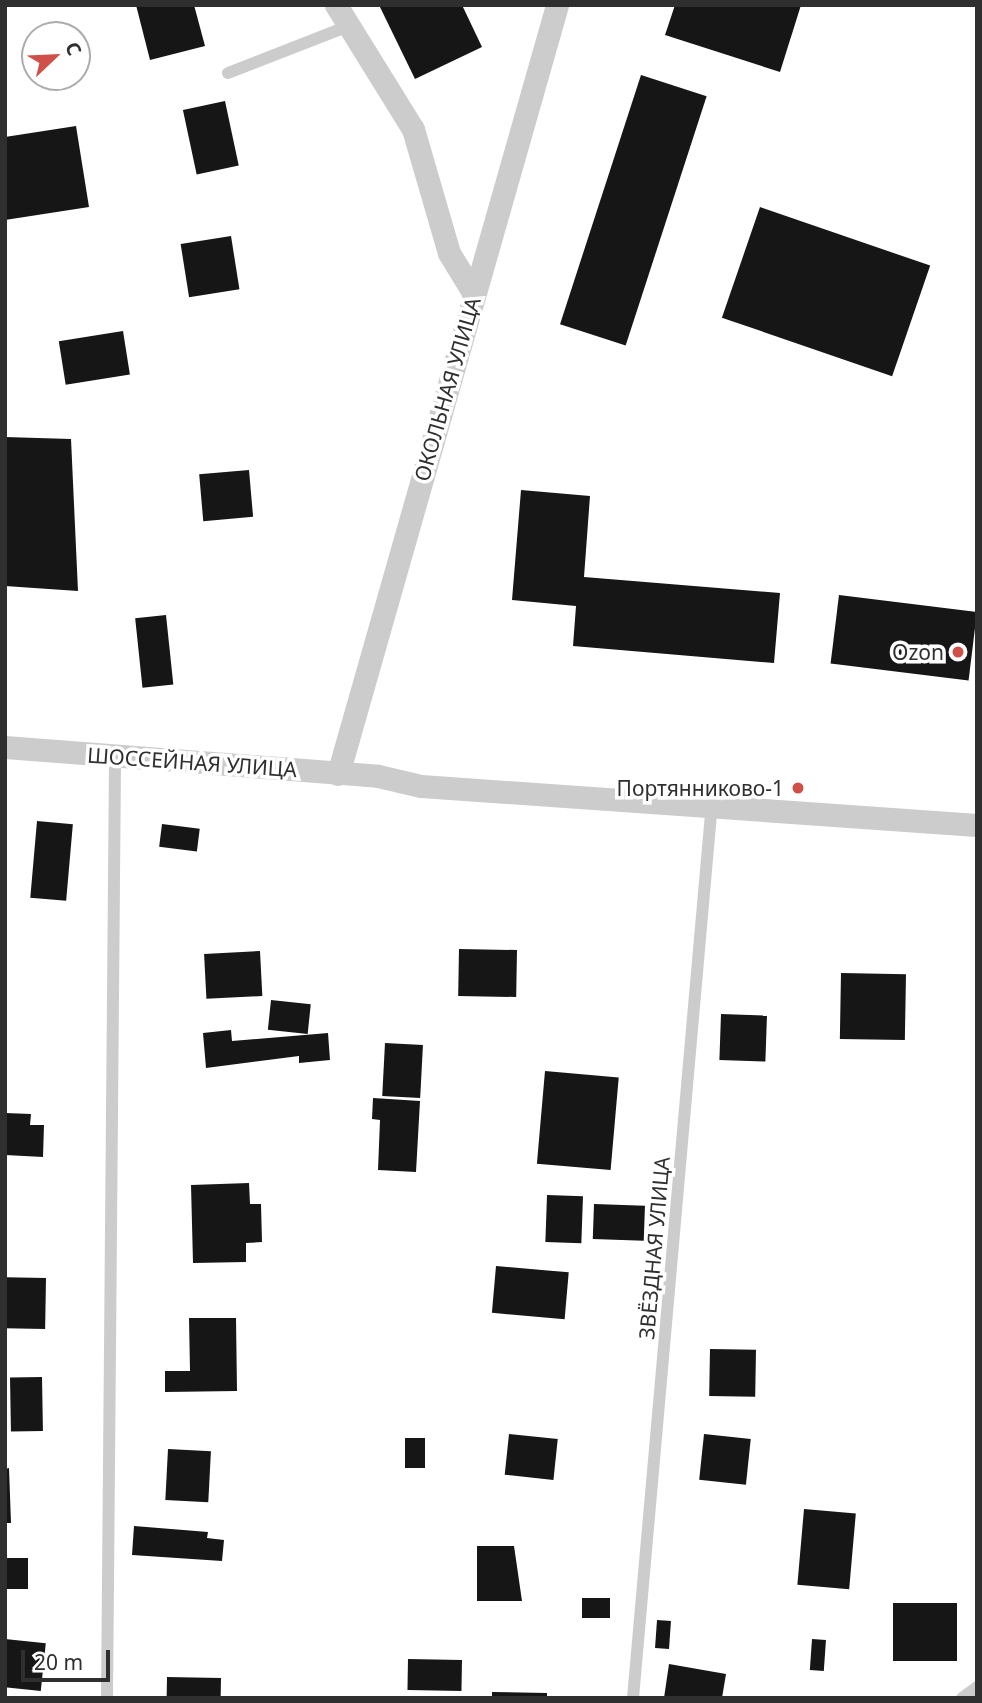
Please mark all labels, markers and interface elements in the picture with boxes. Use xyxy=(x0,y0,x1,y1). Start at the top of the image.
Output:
north arrow xyxy=(21,21,91,91)
text: С xyxy=(59,38,88,59)
street label: ОКОЛЬНАЯ УЛИЦА xyxy=(409,294,485,484)
place label: Ozon xyxy=(892,639,944,665)
marker: Ozon xyxy=(950,644,966,660)
street label: ШОССЕЙНАЯ УЛИЦА xyxy=(86,742,298,782)
place label: Портянниково-1 xyxy=(617,775,784,801)
marker: Портянниково-1 xyxy=(790,780,806,796)
street label: ЗВЁЗДНАЯ УЛИЦА xyxy=(633,1156,675,1340)
scale bar xyxy=(24,1636,114,1680)
text: 20 m xyxy=(34,1648,83,1676)

